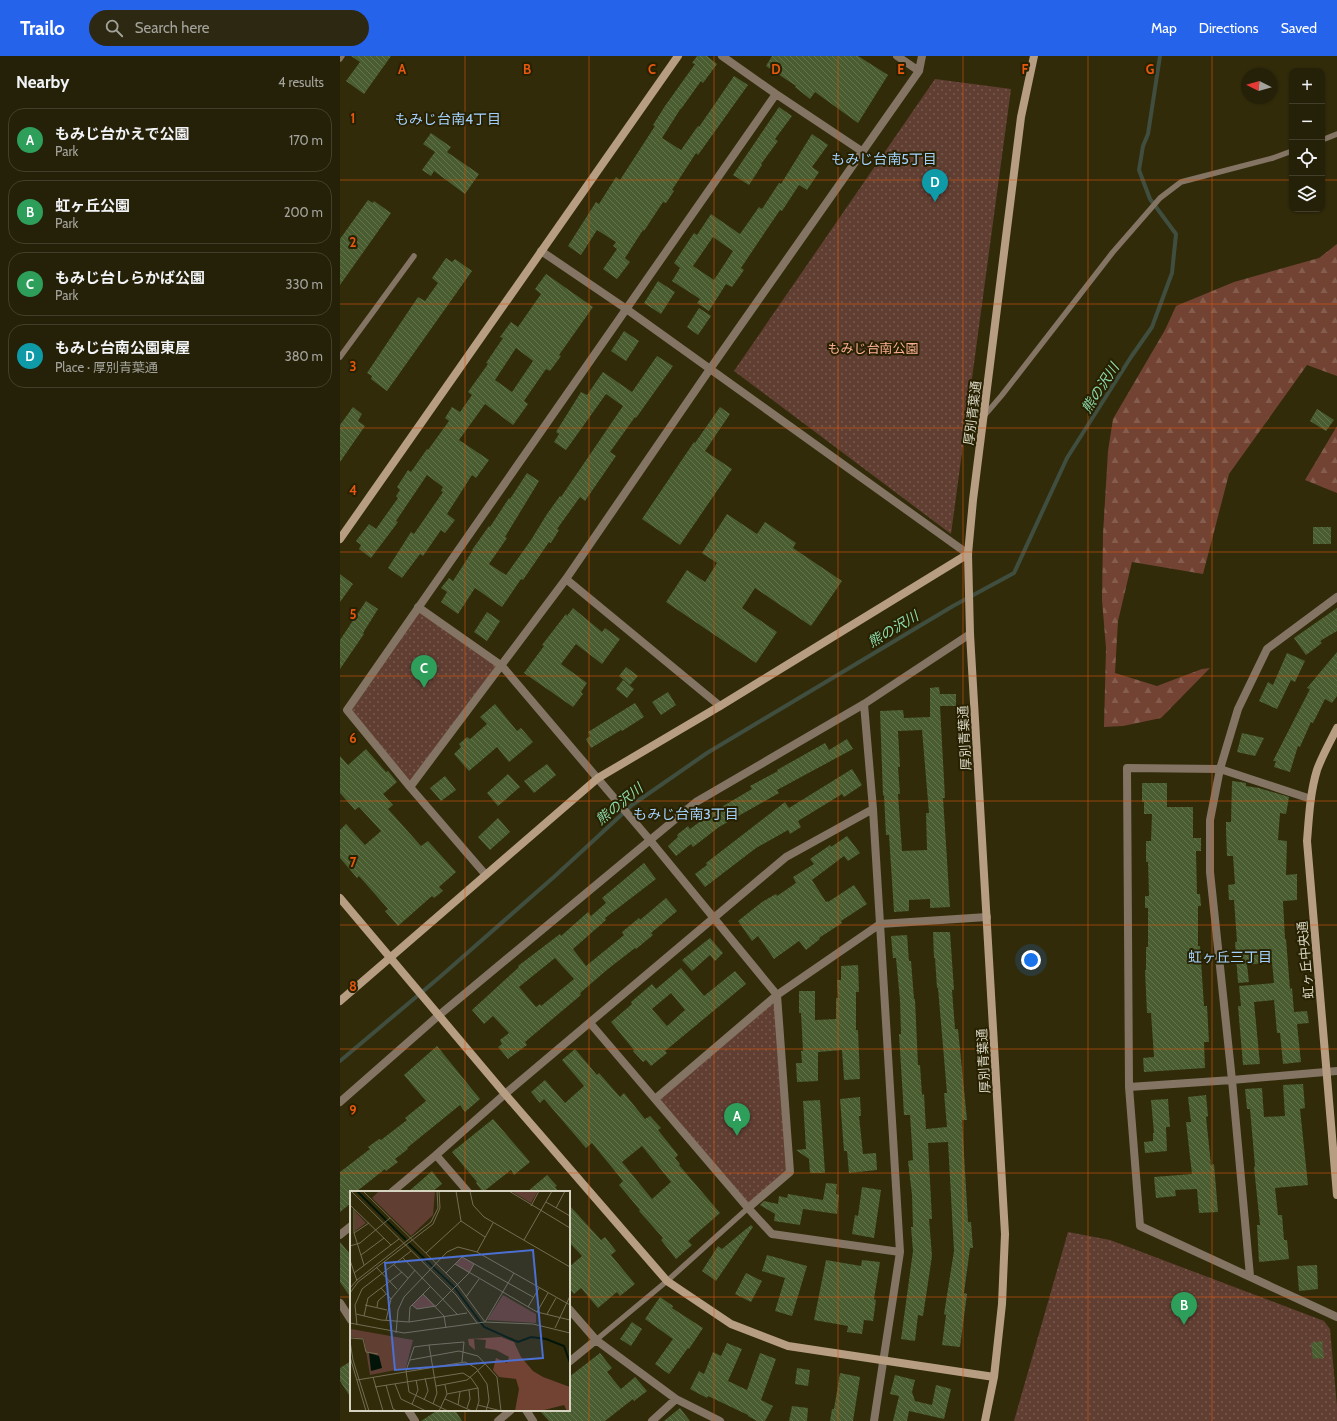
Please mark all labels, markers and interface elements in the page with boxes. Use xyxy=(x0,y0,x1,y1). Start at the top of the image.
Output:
search box xyxy=(89,10,369,46)
text: Trailo xyxy=(20,17,65,40)
icon: search xyxy=(103,17,125,39)
text: Search here xyxy=(135,19,209,37)
text: Map xyxy=(1151,19,1177,37)
text: Directions xyxy=(1199,19,1259,37)
text: Saved xyxy=(1281,19,1317,37)
text: A xyxy=(398,61,407,77)
text: B xyxy=(523,61,531,77)
text: C xyxy=(648,61,656,77)
text: D xyxy=(771,61,781,77)
text: E xyxy=(897,61,905,77)
text: F xyxy=(1022,61,1029,77)
text: G xyxy=(1146,61,1155,77)
north arrow xyxy=(1241,68,1277,104)
map controls xyxy=(1289,68,1325,212)
button: + xyxy=(1289,68,1325,104)
text: Nearby xyxy=(16,72,69,92)
text: 4 results xyxy=(278,74,324,90)
button: − xyxy=(1289,104,1325,140)
text: 1 xyxy=(351,110,355,126)
district label: もみじ台南4丁目 xyxy=(395,110,501,128)
text: もみじ台かえで公園 xyxy=(55,125,190,143)
text: A xyxy=(26,132,34,148)
text: 170 m xyxy=(289,132,323,148)
button: locate xyxy=(1289,140,1325,176)
text: Park xyxy=(55,143,78,159)
district label: もみじ台南5丁目 xyxy=(831,150,937,168)
pin: D xyxy=(922,169,948,202)
button: layers xyxy=(1289,176,1325,212)
text: 虹ヶ丘公園 xyxy=(55,197,130,215)
text: B xyxy=(26,204,34,220)
text: 200 m xyxy=(284,204,323,220)
text: Park xyxy=(55,215,78,231)
text: 2 xyxy=(350,234,357,250)
text: もみじ台しらかば公園 xyxy=(55,269,205,287)
text: C xyxy=(26,276,34,292)
text: 330 m xyxy=(286,276,323,292)
text: Park xyxy=(55,287,78,303)
text: もみじ台南公園東屋 xyxy=(55,339,190,357)
park label: もみじ台南公園 xyxy=(827,340,919,356)
text: D xyxy=(25,348,35,364)
text: 380 m xyxy=(285,348,323,364)
text: 3 xyxy=(349,358,357,374)
water label: 熊の沢川 xyxy=(1077,358,1124,416)
text: Place · 厚別青葉通 xyxy=(55,359,158,375)
street label: 厚別青葉通 xyxy=(960,380,984,446)
text: 4 xyxy=(349,482,357,498)
text: 5 xyxy=(350,606,357,622)
water label: 熊の沢川 xyxy=(864,606,923,651)
pin: C xyxy=(411,655,437,688)
street label: 厚別青葉通 xyxy=(954,705,974,771)
text: 6 xyxy=(349,730,357,746)
water label: 熊の沢川 xyxy=(592,778,648,829)
district label: もみじ台南3丁目 xyxy=(633,805,739,823)
text: 7 xyxy=(350,854,357,870)
street label: 虹ヶ丘中央通 xyxy=(1294,920,1316,1000)
district label: 虹ヶ丘三丁目 xyxy=(1188,948,1272,966)
your location xyxy=(1021,950,1041,970)
text: 8 xyxy=(349,978,357,994)
street label: 厚別青葉通 xyxy=(973,1028,993,1094)
text: 9 xyxy=(349,1102,357,1118)
pin: A xyxy=(724,1103,750,1136)
inset map xyxy=(350,1191,570,1411)
pin: B xyxy=(1171,1292,1197,1325)

